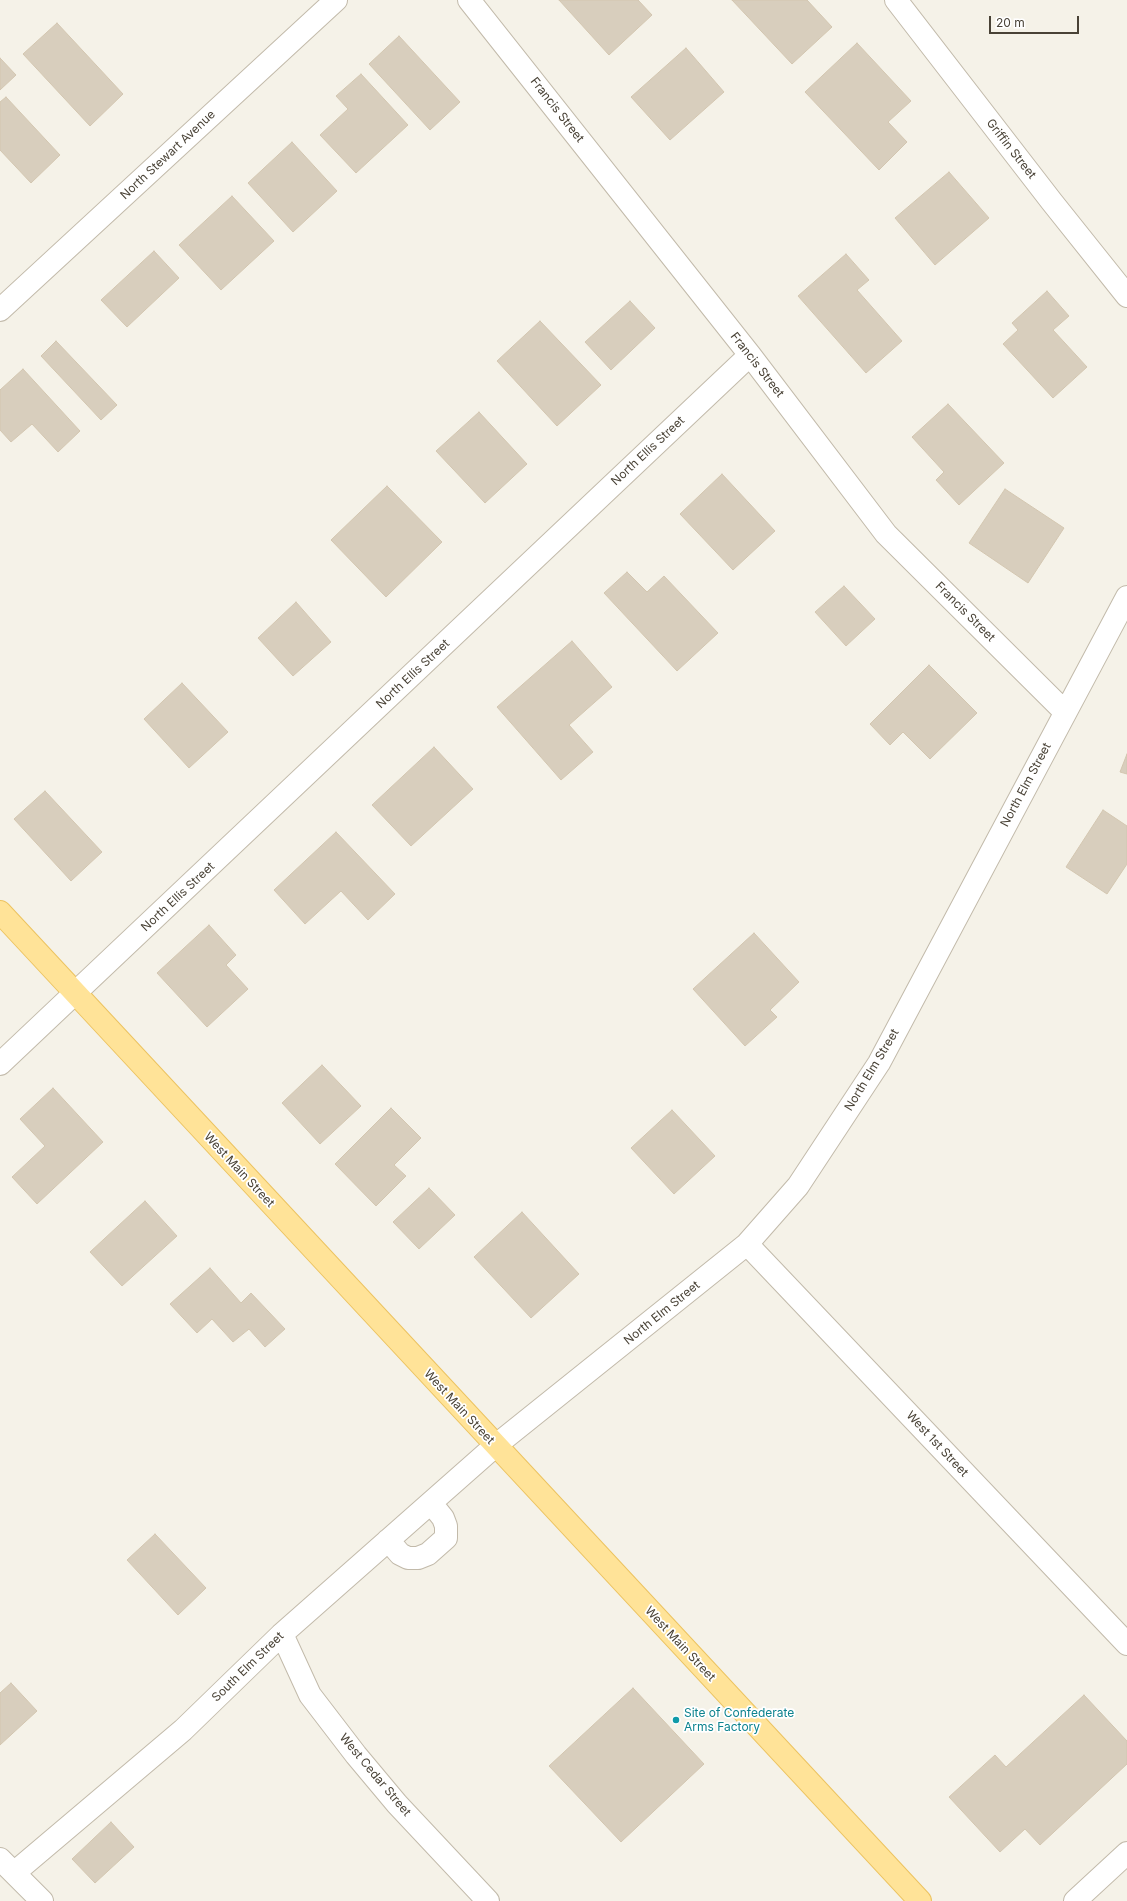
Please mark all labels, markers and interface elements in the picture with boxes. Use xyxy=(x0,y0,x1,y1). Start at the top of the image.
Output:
scale bar xyxy=(991,8,1081,34)
text: 20 m xyxy=(996,15,1025,30)
street label: Francis Street xyxy=(527,75,587,145)
street label: North Stewart Avenue xyxy=(118,107,218,203)
street label: Griffin Street xyxy=(983,116,1039,182)
street label: Francis Street xyxy=(727,330,787,400)
street label: North Ellis Street xyxy=(608,413,688,489)
street label: Francis Street xyxy=(932,579,998,645)
street label: North Ellis Street xyxy=(373,636,453,712)
street label: North Elm Street xyxy=(998,740,1054,830)
street label: North Ellis Street xyxy=(138,859,218,935)
street label: North Elm Street xyxy=(842,1026,902,1114)
street label: West Main Street xyxy=(201,1130,277,1210)
street label: North Elm Street xyxy=(621,1278,703,1348)
street label: West Main Street xyxy=(421,1367,497,1447)
street label: West 1st Street xyxy=(903,1408,971,1480)
street label: West Main Street xyxy=(642,1604,718,1684)
street label: South Elm Street xyxy=(209,1629,287,1705)
place label: Site of Confederate Arms Factory xyxy=(684,1706,794,1734)
marker: Site of Confederate Arms Factory xyxy=(671,1715,681,1725)
street label: West Cedar Street xyxy=(336,1731,414,1819)

